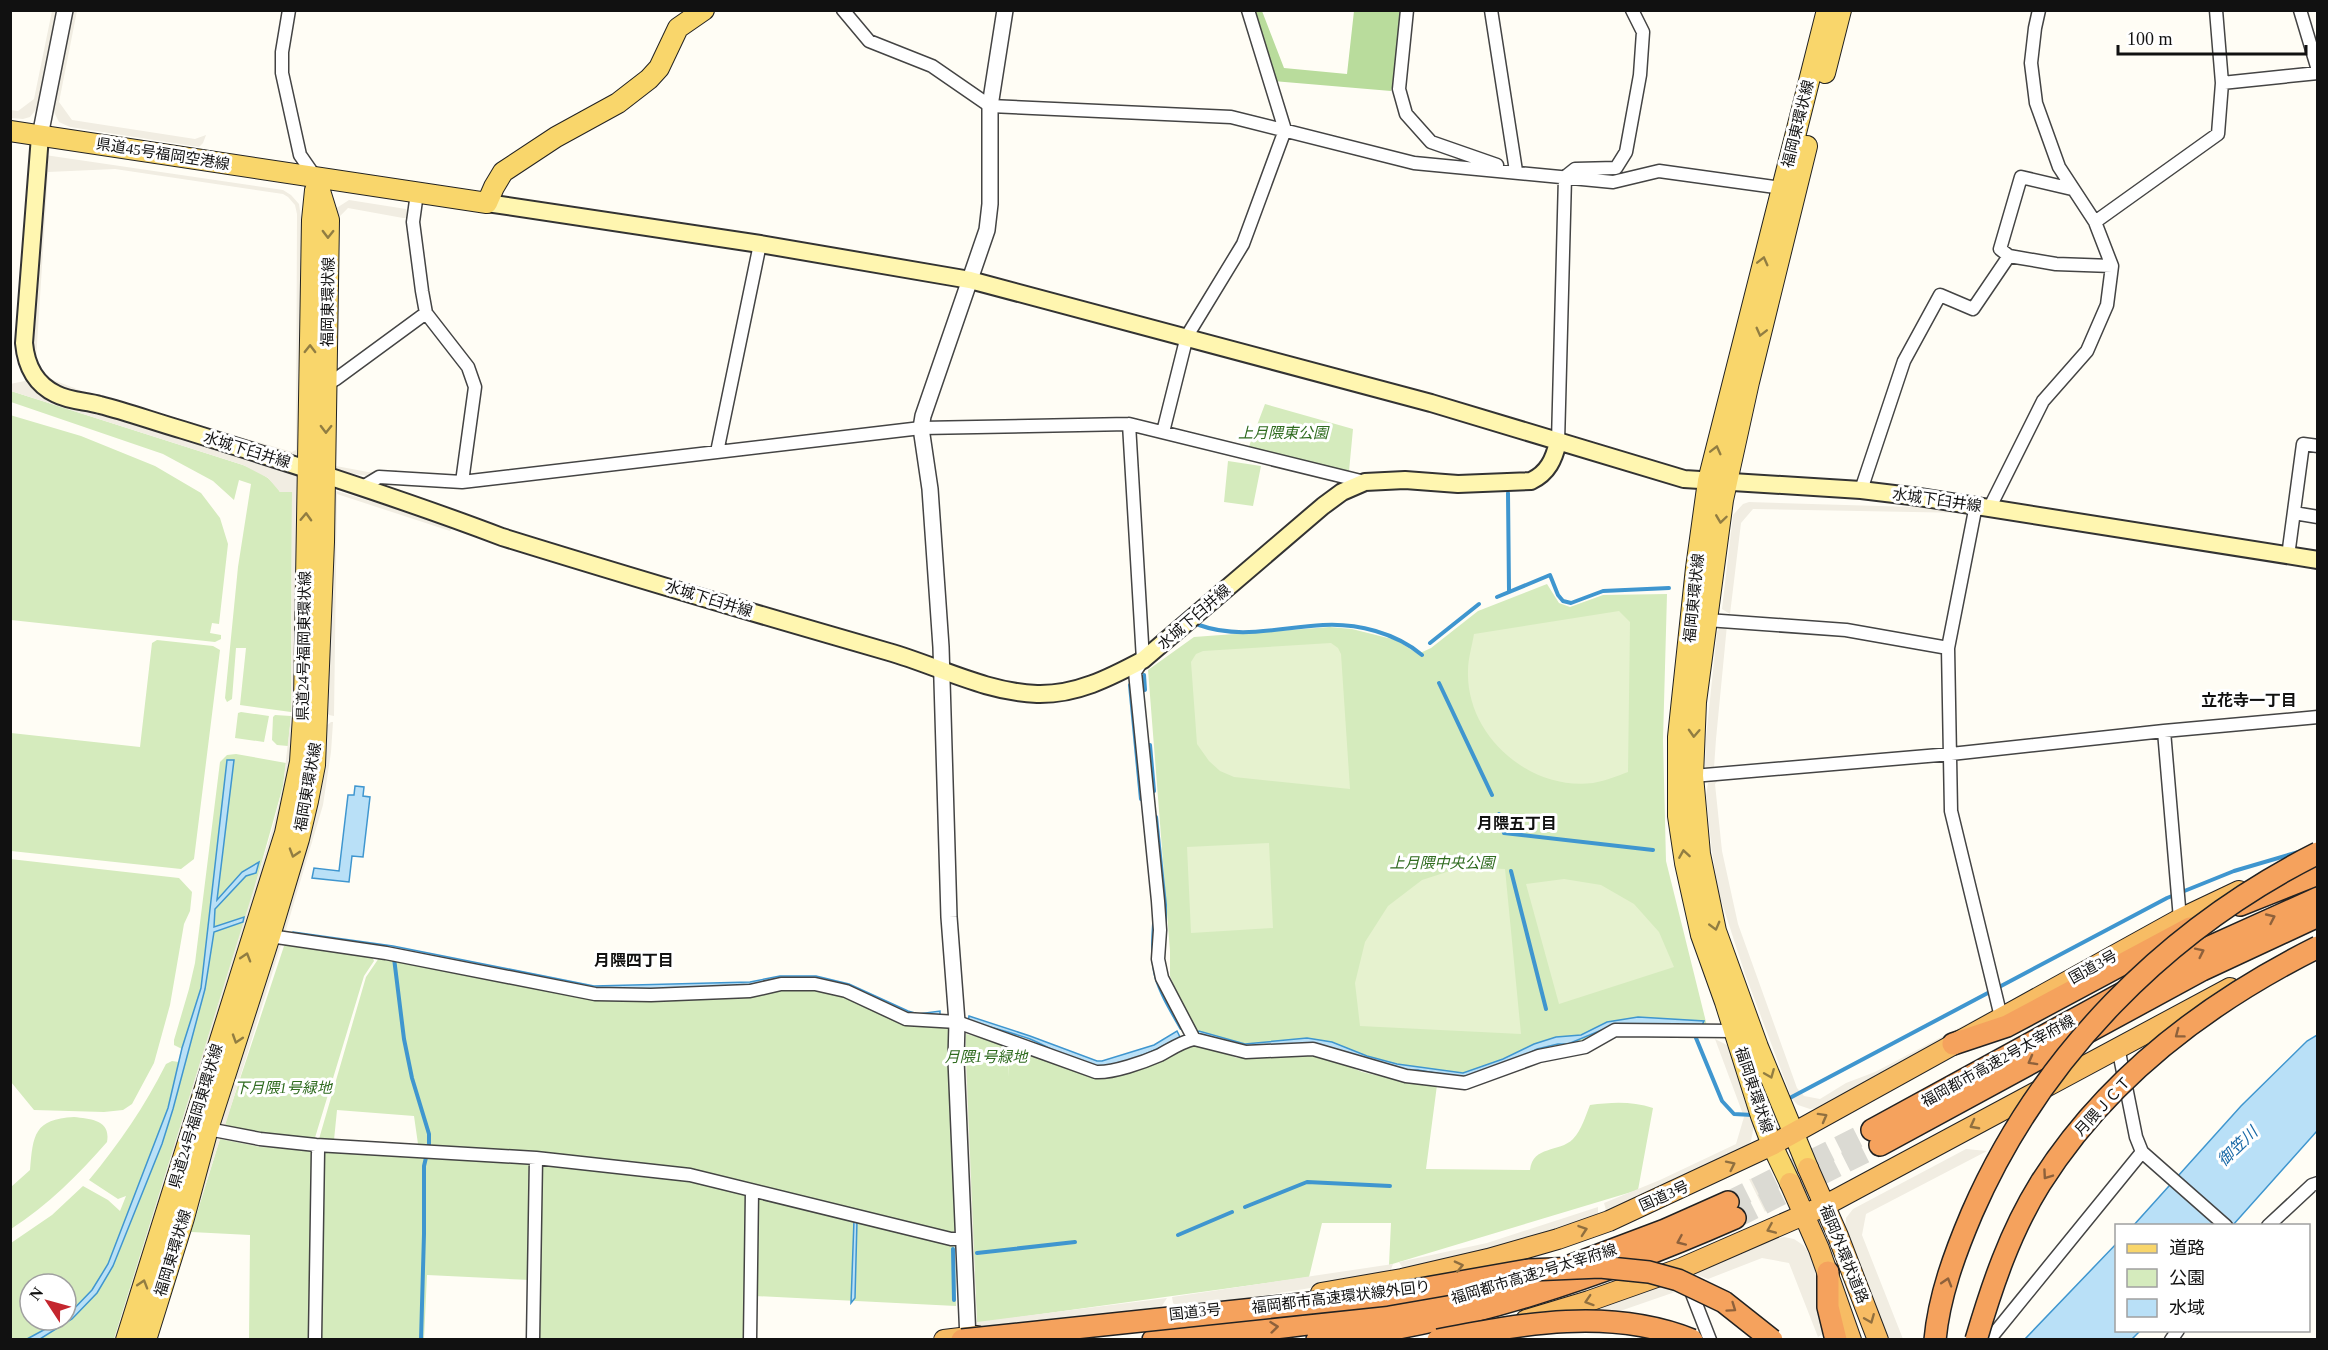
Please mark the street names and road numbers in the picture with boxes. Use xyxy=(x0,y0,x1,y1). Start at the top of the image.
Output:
street label: 福岡東環状線 xyxy=(1778,78,1817,170)
street label: 県道45号福岡空港線 xyxy=(95,136,231,172)
street label: 福岡東環状線 xyxy=(318,257,337,347)
street label: 水城下臼井線 xyxy=(202,428,293,471)
street label: 水城下臼井線 xyxy=(1891,485,1983,514)
street label: 福岡東環状線 xyxy=(1680,552,1707,644)
street label: 県道24号福岡東環状線 xyxy=(294,571,313,721)
street label: 水城下臼井線 xyxy=(664,577,755,620)
street label: 水城下臼井線 xyxy=(1154,581,1233,653)
street label: 福岡東環状線 xyxy=(291,741,324,833)
street label: 国道3号 xyxy=(2066,947,2120,987)
street label: 福岡都市高速2号太宰府線 xyxy=(1919,1012,2077,1110)
street label: 県道24号福岡東環状線 xyxy=(165,1042,226,1190)
street label: 福岡東環状線 xyxy=(1732,1044,1776,1135)
street label: 月隈ＪＣＴ xyxy=(2072,1073,2134,1139)
street label: 国道3号 xyxy=(1637,1178,1691,1214)
street label: 福岡外環状道路 xyxy=(1817,1202,1872,1306)
street label: 福岡東環状線 xyxy=(151,1207,194,1298)
street label: 福岡都市高速2号太宰府線 xyxy=(1449,1241,1619,1307)
street label: 福岡都市高速環状線外回り xyxy=(1251,1277,1431,1316)
street label: 国道3号 xyxy=(1168,1301,1222,1323)

